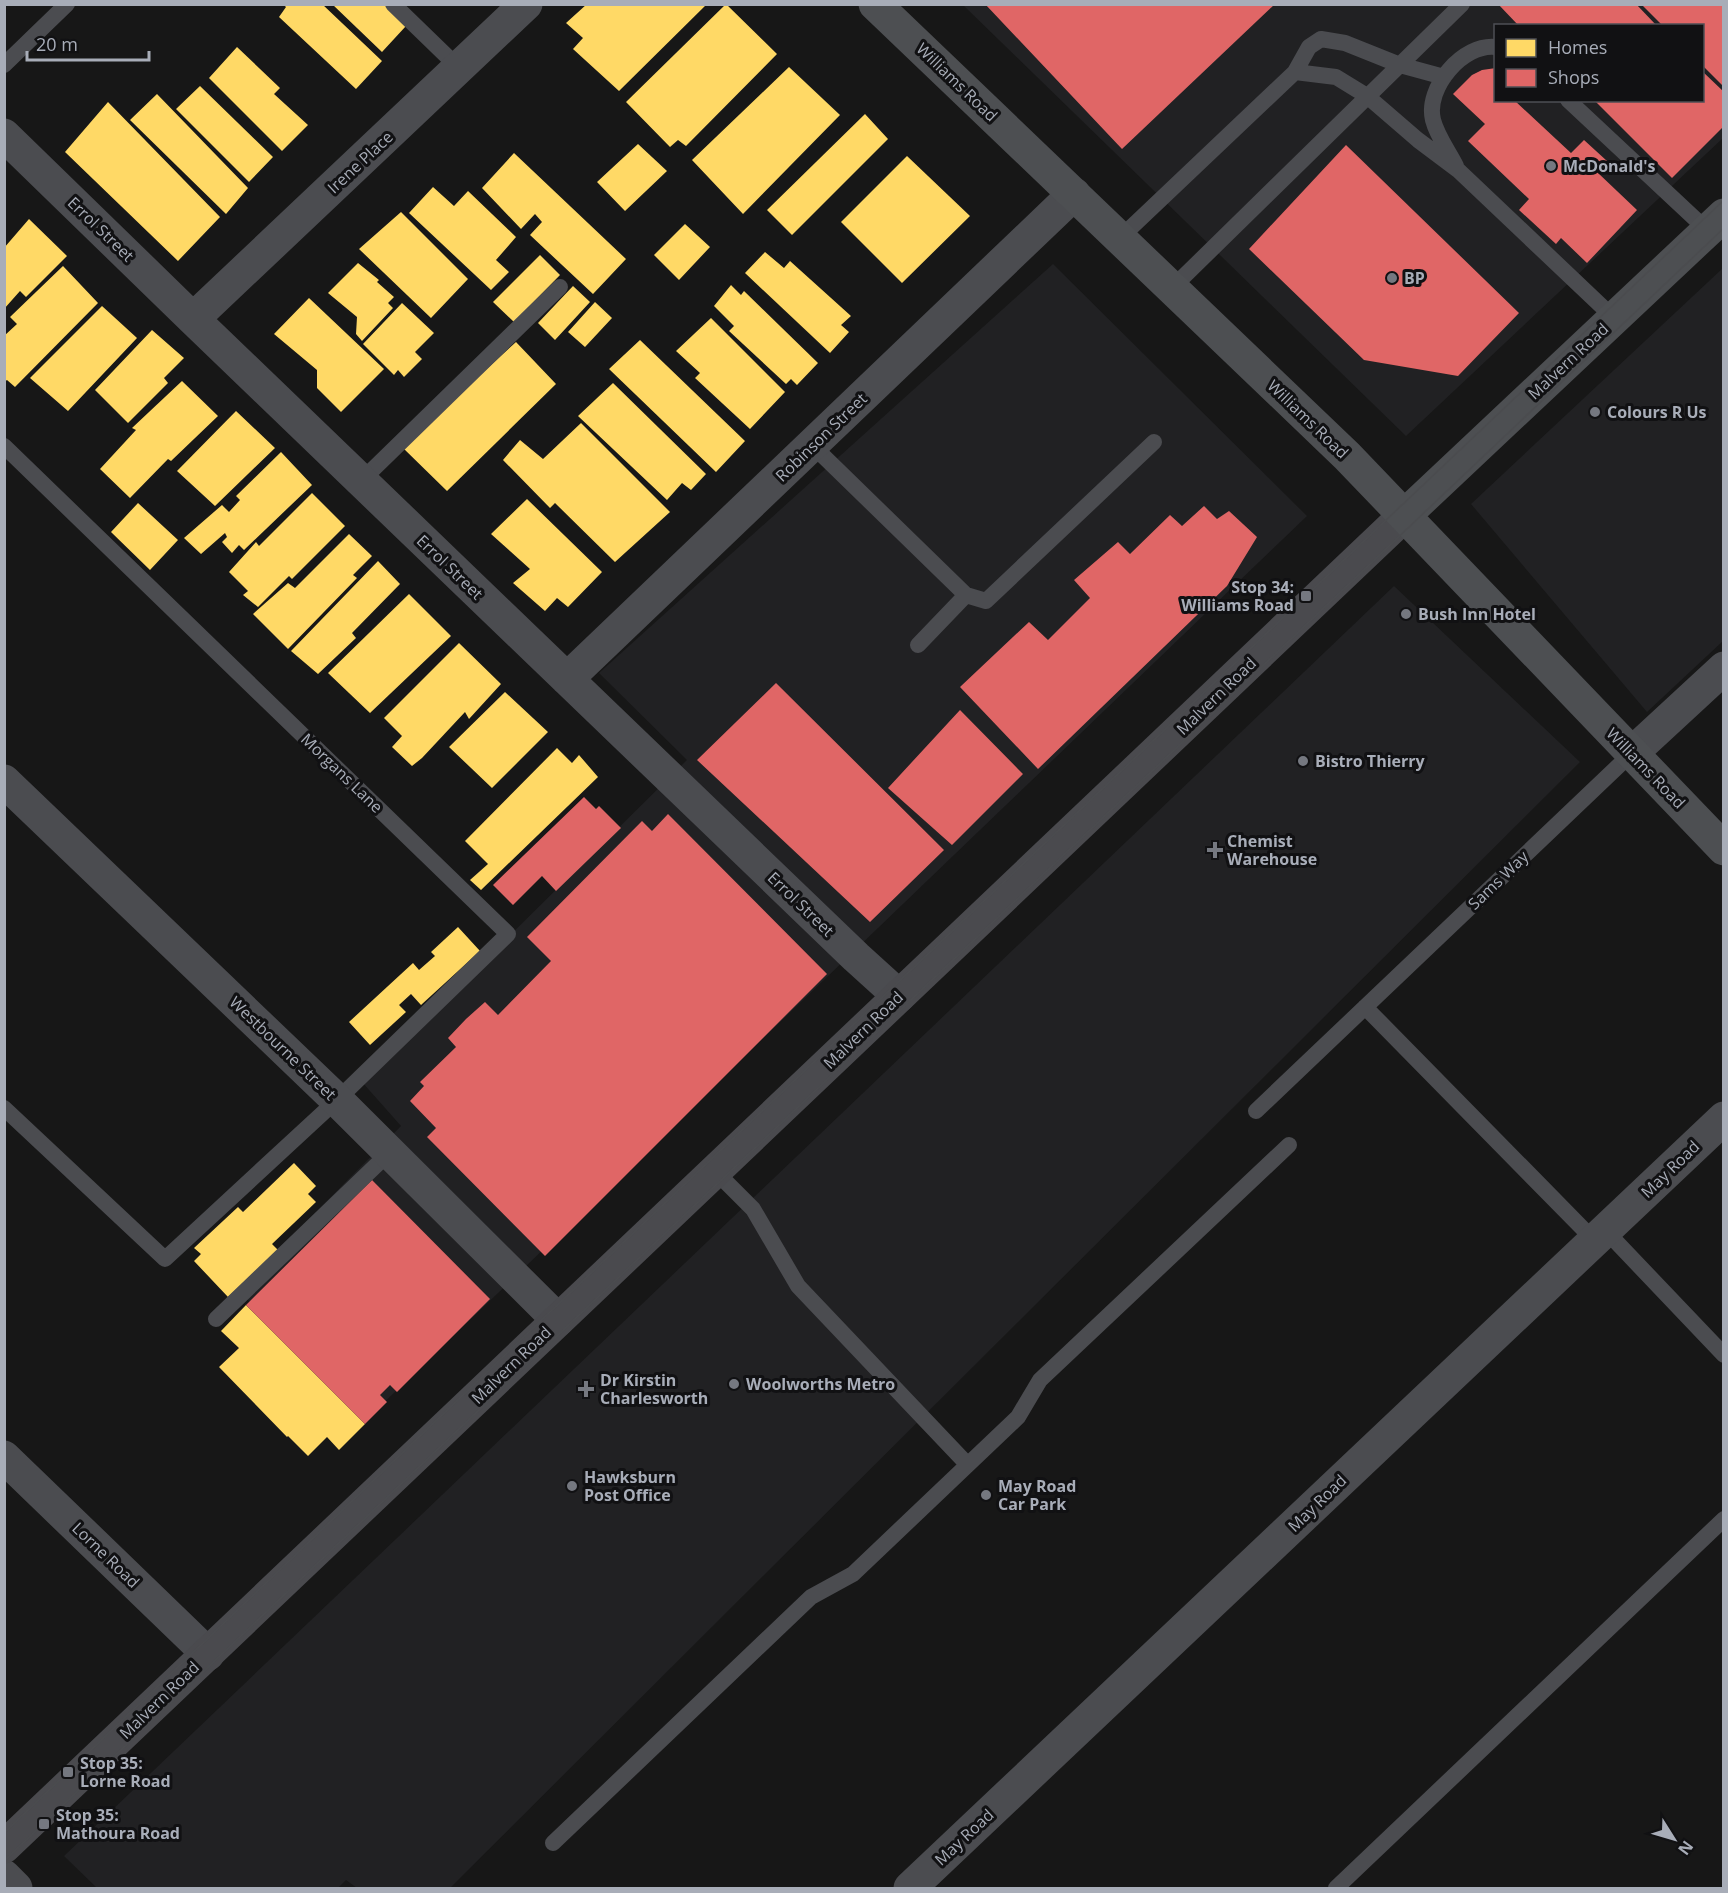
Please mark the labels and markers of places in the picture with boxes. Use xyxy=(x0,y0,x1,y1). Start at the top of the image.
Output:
place label: McDonald's xyxy=(1563,155,1656,177)
marker: McDonald's xyxy=(1544,159,1558,173)
place label: BP xyxy=(1404,267,1425,289)
marker: BP xyxy=(1385,271,1399,285)
place label: Colours R Us xyxy=(1607,401,1707,423)
marker: Colours R Us xyxy=(1588,405,1602,419)
place label: Stop 34: Williams Road xyxy=(1181,576,1294,616)
marker: Stop 34: Williams Road xyxy=(1299,589,1313,603)
place label: Bush Inn Hotel xyxy=(1418,603,1536,625)
marker: Bush Inn Hotel xyxy=(1399,607,1413,621)
place label: Bistro Thierry xyxy=(1315,750,1426,772)
marker: Bistro Thierry xyxy=(1296,754,1310,768)
place label: Chemist Warehouse xyxy=(1227,830,1317,870)
marker: Chemist Warehouse xyxy=(1208,843,1222,857)
place label: Dr Kirstin Charlesworth xyxy=(600,1369,708,1409)
place label: Woolworths Metro xyxy=(746,1373,895,1395)
marker: Woolworths Metro xyxy=(727,1377,741,1391)
marker: Dr Kirstin Charlesworth xyxy=(577,1380,595,1398)
place label: Hawksburn Post Office xyxy=(584,1466,676,1506)
place label: May Road Car Park xyxy=(998,1475,1076,1515)
marker: Hawksburn Post Office xyxy=(565,1479,579,1493)
marker: May Road Car Park xyxy=(979,1488,993,1502)
place label: Stop 35: Lorne Road xyxy=(80,1752,171,1792)
marker: Stop 35: Lorne Road xyxy=(61,1765,75,1779)
place label: Stop 35: Mathoura Road xyxy=(56,1804,180,1844)
marker: Stop 35: Mathoura Road xyxy=(37,1817,51,1831)

